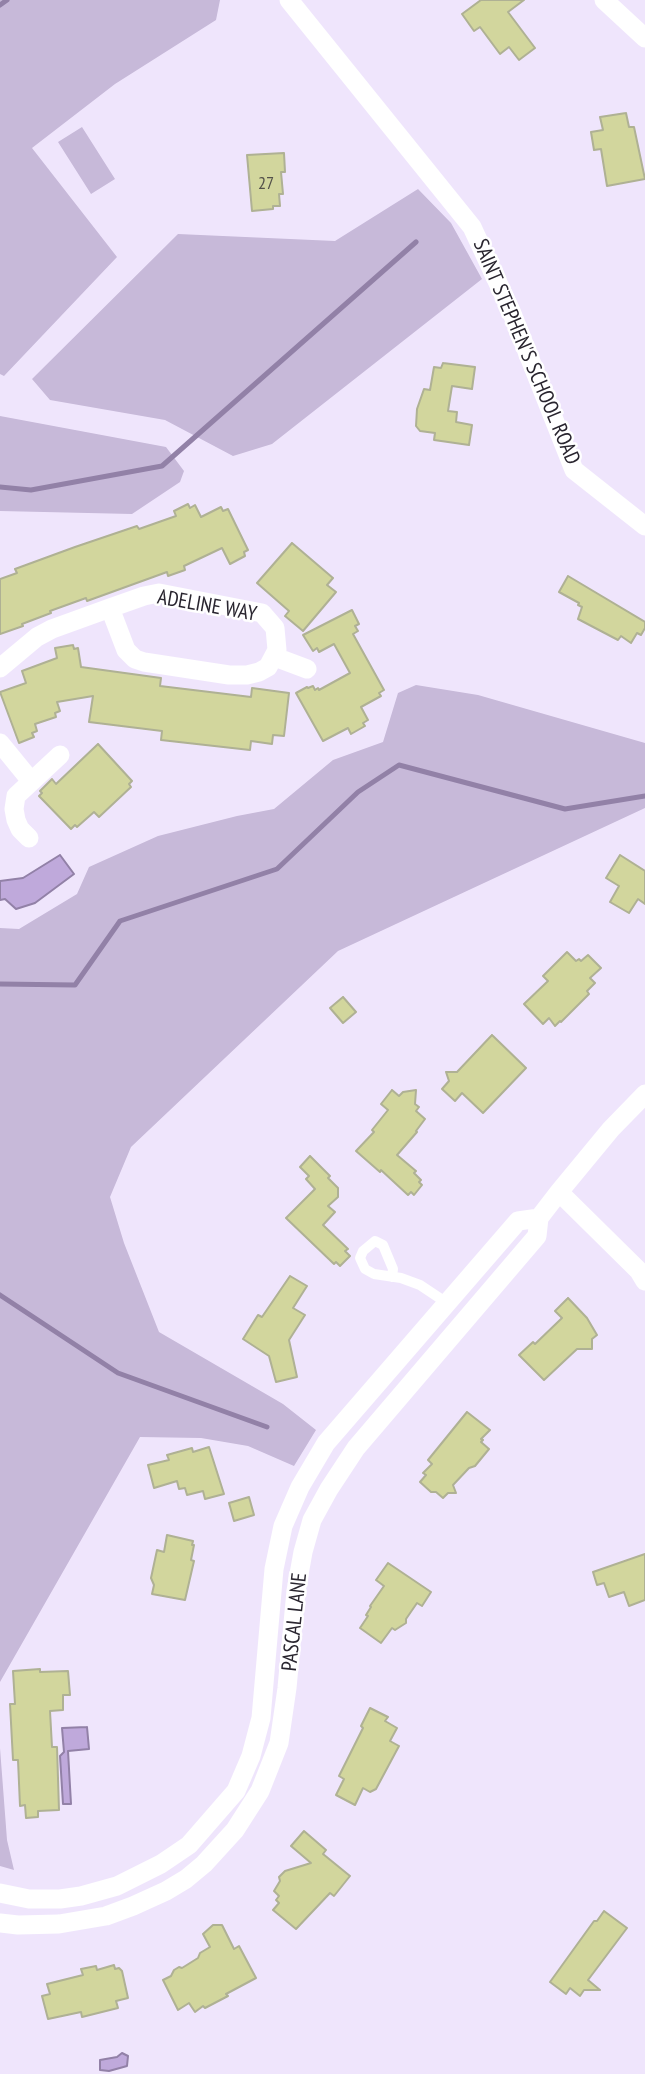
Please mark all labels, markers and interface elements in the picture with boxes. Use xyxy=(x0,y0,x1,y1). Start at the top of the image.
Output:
house number: 27 xyxy=(258,173,274,195)
street label: SAINT STEPHEN'S SCHOOL ROAD xyxy=(467,236,585,468)
street label: ADELINE WAY xyxy=(155,585,259,627)
street label: PASCAL LANE xyxy=(277,1572,313,1672)

